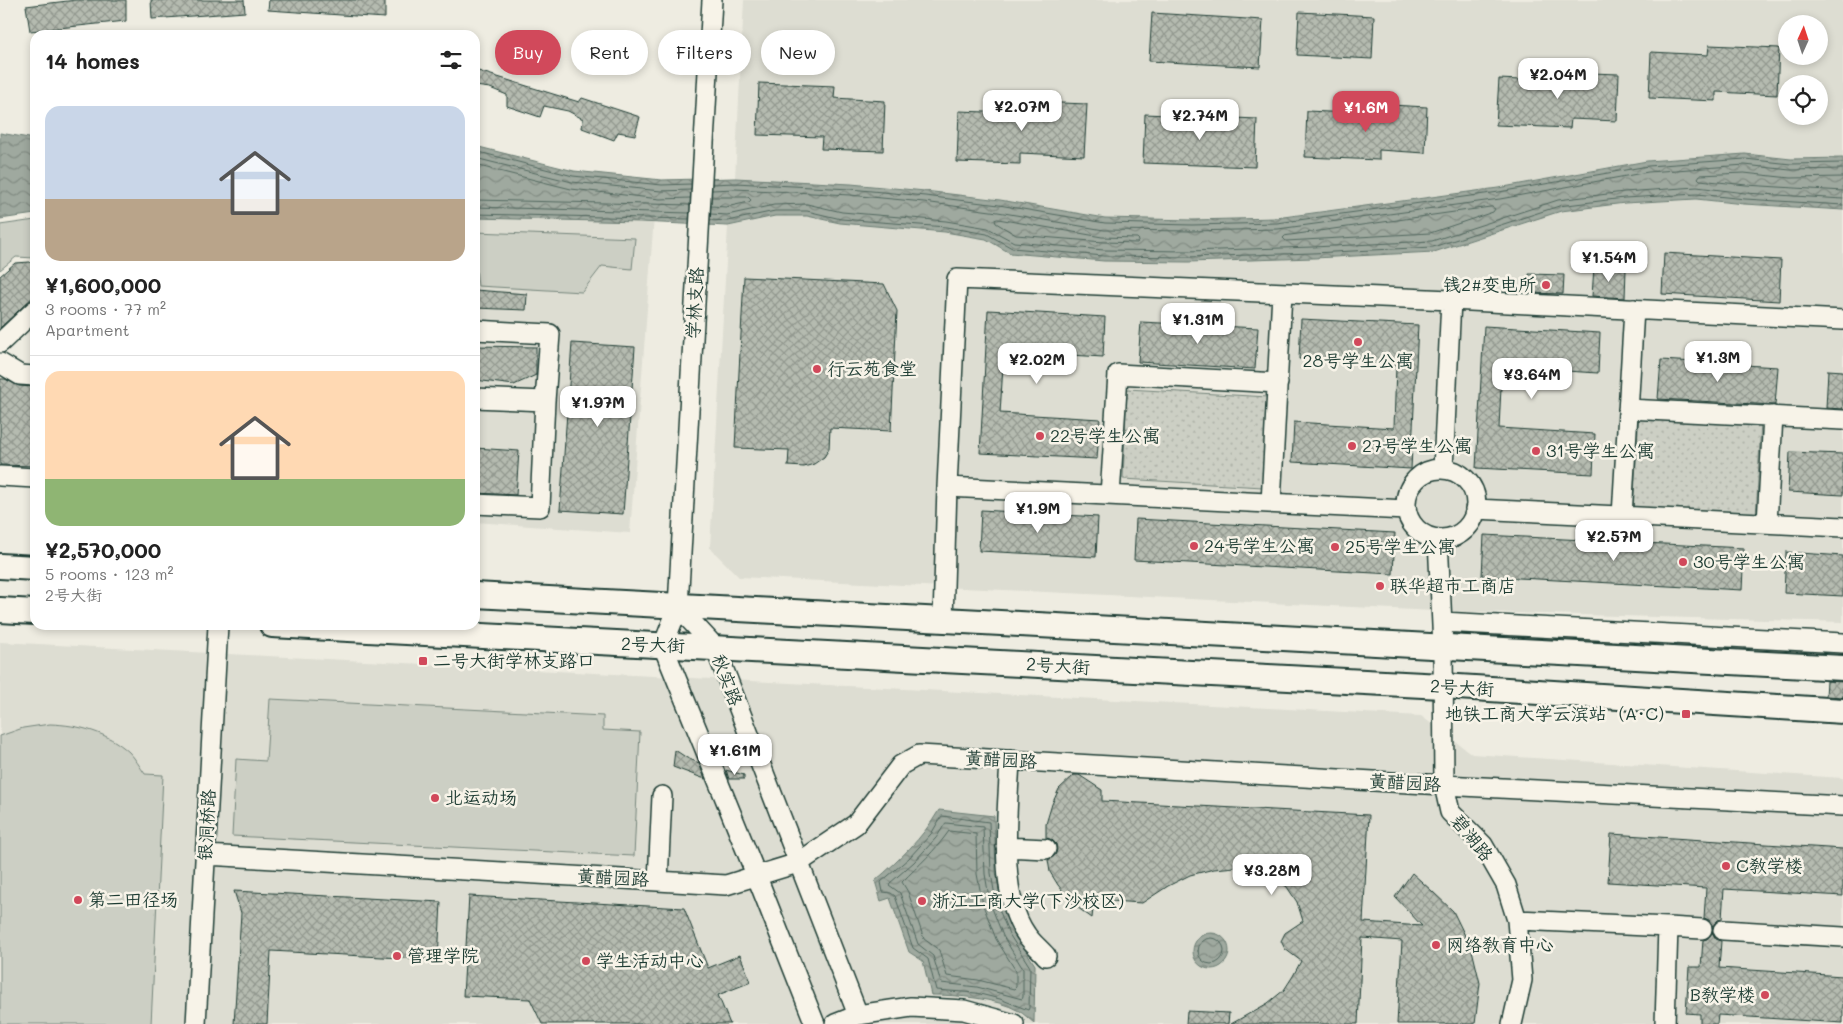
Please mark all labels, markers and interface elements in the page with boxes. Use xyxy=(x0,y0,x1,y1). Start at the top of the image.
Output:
north arrow xyxy=(1778,15,1828,65)
map controls xyxy=(1778,15,1828,125)
chip: Buy xyxy=(495,30,561,75)
chip: Rent xyxy=(571,30,648,75)
chip: Filters xyxy=(658,30,751,75)
chip: New xyxy=(761,30,835,75)
icon: filters xyxy=(437,46,465,74)
text: 14 homes xyxy=(45,47,140,74)
pin: ¥2.04M xyxy=(1517,58,1599,100)
text: ¥2.04M xyxy=(1529,63,1587,84)
button: locate xyxy=(1778,75,1828,125)
pin: ¥2.07M xyxy=(981,90,1063,132)
pin: ¥1.6M xyxy=(1331,90,1401,133)
text: ¥2.07M xyxy=(994,95,1050,116)
text: ¥1.6M xyxy=(1343,96,1389,117)
pin: ¥2.74M xyxy=(1159,98,1241,141)
text: ¥2.74M xyxy=(1172,104,1228,125)
icon: home xyxy=(210,138,300,228)
pin: ¥1.54M xyxy=(1568,240,1650,283)
text: ¥1.54M xyxy=(1582,246,1636,267)
street label: 学林支路 xyxy=(680,266,708,340)
text: ¥1,600,000 xyxy=(45,271,161,298)
place label: 钱2#变电所 xyxy=(1443,272,1536,296)
marker: 钱2#变电所 xyxy=(1540,279,1552,291)
text: 3 rooms · 77 m² xyxy=(45,298,166,319)
pin: ¥1.31M xyxy=(1157,302,1239,345)
text: ¥1.31M xyxy=(1172,308,1224,329)
text: Apartment xyxy=(45,319,130,340)
marker: 28号学生公寓 xyxy=(1352,336,1364,348)
pin: ¥1.3M xyxy=(1683,340,1753,383)
pin: ¥2.02M xyxy=(996,342,1078,385)
text: ¥1.3M xyxy=(1695,346,1741,367)
text: ¥2.02M xyxy=(1009,348,1065,369)
place label: 28号学生公寓 xyxy=(1303,348,1413,372)
place label: 行云苑食堂 xyxy=(827,356,917,380)
pin: ¥3.64M xyxy=(1491,358,1573,400)
marker: 行云苑食堂 xyxy=(811,363,823,375)
text: ¥3.64M xyxy=(1503,363,1561,384)
pin: ¥1.97M xyxy=(557,386,639,428)
text: ¥1.97M xyxy=(571,391,625,412)
icon: home xyxy=(210,403,300,493)
place label: 22号学生公寓 xyxy=(1050,423,1160,447)
marker: 22号学生公寓 xyxy=(1034,430,1046,442)
place label: 27号学生公寓 xyxy=(1362,433,1472,457)
place label: 31号学生公寓 xyxy=(1546,438,1655,462)
marker: 27号学生公寓 xyxy=(1346,440,1358,452)
marker: 31号学生公寓 xyxy=(1530,445,1542,457)
pin: ¥1.9M xyxy=(1003,492,1073,534)
text: ¥1.9M xyxy=(1015,497,1061,518)
pin: ¥2.57M xyxy=(1573,520,1655,562)
text: ¥2.57M xyxy=(1586,525,1642,546)
place label: 24号学生公寓 xyxy=(1204,533,1315,557)
place label: 25号学生公寓 xyxy=(1345,534,1456,558)
text: ¥2,570,000 xyxy=(45,536,161,563)
marker: 24号学生公寓 xyxy=(1188,540,1200,552)
marker: 25号学生公寓 xyxy=(1329,541,1341,553)
place label: 30号学生公寓 xyxy=(1693,549,1805,573)
marker: 30号学生公寓 xyxy=(1677,556,1689,568)
text: 5 rooms · 123 m² xyxy=(45,563,174,584)
place label: 联华超市工商店 xyxy=(1390,573,1516,597)
marker: 联华超市工商店 xyxy=(1374,580,1386,592)
text: 2号大街 xyxy=(45,584,102,605)
street label: 2号大街 xyxy=(621,631,685,657)
place label: 二号大街学林支路口 xyxy=(433,648,595,672)
street label: 秋实路 xyxy=(707,650,749,709)
street label: 2号大街 xyxy=(1025,651,1091,679)
marker: 二号大街学林支路口 xyxy=(417,655,429,667)
street label: 2号大街 xyxy=(1429,673,1495,701)
place label: 地铁工商大学云滨站（A·C） xyxy=(1445,701,1676,725)
marker: 地铁工商大学云滨站（A·C） xyxy=(1680,708,1692,720)
pin: ¥1.61M xyxy=(694,734,776,776)
text: ¥1.61M xyxy=(709,739,761,760)
street label: 黄醋园路 xyxy=(964,745,1038,773)
street label: 黄醋园路 xyxy=(1368,768,1442,796)
place label: 北运动场 xyxy=(445,785,517,809)
street label: 银洞桥路 xyxy=(192,788,220,862)
marker: 北运动场 xyxy=(429,792,441,804)
street label: 碧湖路 xyxy=(1446,809,1499,866)
place label: C教学楼 xyxy=(1736,853,1803,877)
pin: ¥3.28M xyxy=(1231,854,1313,896)
text: ¥3.28M xyxy=(1244,859,1300,880)
marker: C教学楼 xyxy=(1720,860,1732,872)
street label: 黄醋园路 xyxy=(576,863,650,891)
place label: 第二田径场 xyxy=(88,887,178,911)
place label: 浙江工商大学(下沙校区) xyxy=(932,888,1124,912)
marker: 第二田径场 xyxy=(72,894,84,906)
marker: 浙江工商大学(下沙校区) xyxy=(916,895,928,907)
place label: 网络教育中心 xyxy=(1446,932,1554,956)
marker: 网络教育中心 xyxy=(1430,939,1442,951)
place label: 管理学院 xyxy=(407,943,479,967)
place label: 学生活动中心 xyxy=(596,948,704,972)
marker: 管理学院 xyxy=(391,950,403,962)
marker: 学生活动中心 xyxy=(580,955,592,967)
place label: B教学楼 xyxy=(1690,982,1755,1006)
marker: B教学楼 xyxy=(1759,989,1771,1001)

